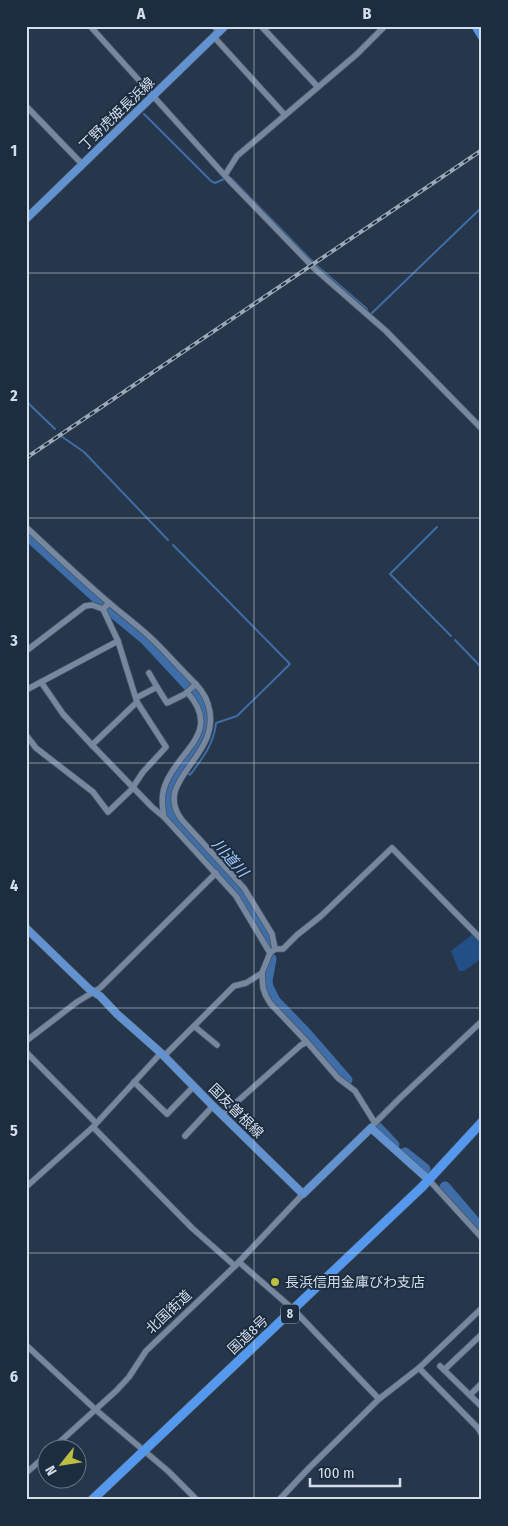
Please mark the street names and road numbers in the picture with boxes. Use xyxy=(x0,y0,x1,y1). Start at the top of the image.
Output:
street label: 丁野虎姫長浜線 xyxy=(76,74,158,154)
street label: 国友曽根線 xyxy=(205,1080,267,1142)
street label: 北国街道 xyxy=(143,1287,195,1337)
road number: 8 xyxy=(281,1305,299,1324)
street label: 国道8号 xyxy=(224,1312,272,1358)

